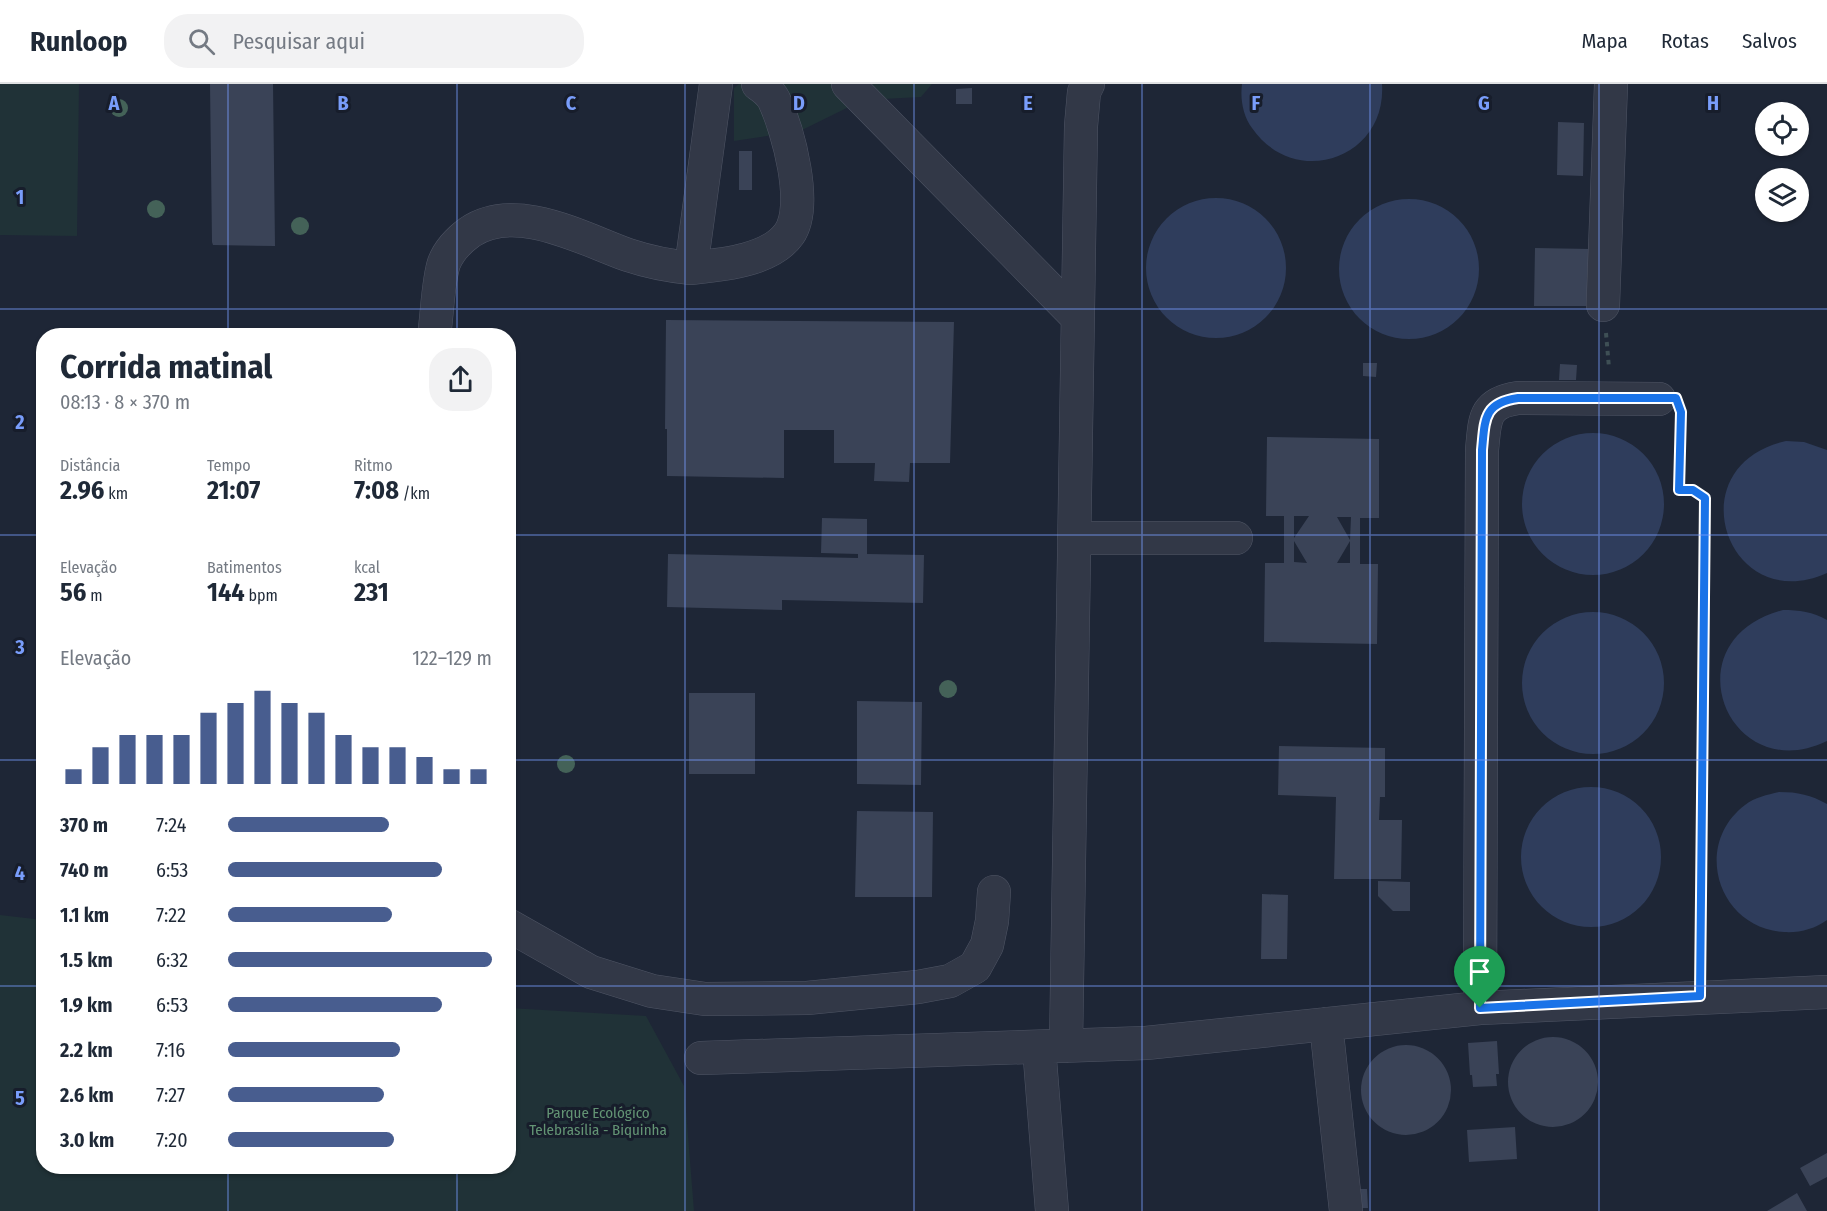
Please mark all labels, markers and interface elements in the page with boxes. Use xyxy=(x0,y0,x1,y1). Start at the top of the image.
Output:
search box xyxy=(164,14,584,68)
text: Runloop xyxy=(30,25,128,58)
icon: search xyxy=(185,25,218,58)
text: Pesquisar aqui xyxy=(233,28,365,55)
text: Mapa xyxy=(1581,28,1628,54)
text: Rotas xyxy=(1661,28,1709,54)
text: Salvos xyxy=(1742,28,1797,54)
text: A xyxy=(108,91,121,115)
text: B xyxy=(337,91,349,115)
text: C xyxy=(566,91,577,115)
text: D xyxy=(793,91,805,115)
text: E xyxy=(1023,91,1033,115)
text: F xyxy=(1252,91,1261,115)
text: G xyxy=(1478,91,1490,115)
text: H xyxy=(1707,91,1719,115)
map controls xyxy=(1755,102,1809,222)
button: locate xyxy=(1755,102,1809,156)
button: layers xyxy=(1755,168,1809,222)
text: 1 xyxy=(16,185,24,209)
text: Corrida matinal xyxy=(60,347,272,387)
button: share xyxy=(429,348,492,411)
text: 08:13 · 8 × 370 m xyxy=(60,390,190,414)
text: 2 xyxy=(14,410,25,434)
text: Distância xyxy=(60,456,120,475)
text: Tempo xyxy=(207,456,251,475)
text: Ritmo xyxy=(354,456,393,475)
text: 2.96 xyxy=(60,475,104,506)
text: 21:07 xyxy=(207,475,260,506)
text: 7:08 xyxy=(354,475,399,506)
text: km xyxy=(104,484,128,503)
text: /km xyxy=(399,484,430,503)
text: Elevação xyxy=(60,558,117,577)
text: Batimentos xyxy=(207,558,282,577)
text: kcal xyxy=(354,558,380,577)
text: 56 xyxy=(60,577,86,608)
text: 144 xyxy=(207,577,245,608)
text: 231 xyxy=(354,577,389,608)
text: m xyxy=(86,586,102,605)
text: bpm xyxy=(245,586,278,605)
text: 3 xyxy=(14,635,25,659)
text: Elevação xyxy=(60,646,131,670)
text: 122–129 m xyxy=(412,646,492,670)
text: 370 m xyxy=(60,813,108,837)
text: 7:24 xyxy=(156,813,186,837)
text: 740 m xyxy=(60,858,109,882)
text: 6:53 xyxy=(156,858,188,882)
text: 4 xyxy=(15,861,25,885)
text: 1.1 km xyxy=(60,903,109,927)
text: 7:22 xyxy=(156,903,186,927)
pin xyxy=(1454,946,1505,1008)
text: 1.5 km xyxy=(60,948,113,972)
text: 6:32 xyxy=(156,948,188,972)
icon: arrive xyxy=(1463,955,1496,988)
text: 1.9 km xyxy=(60,993,113,1017)
text: 6:53 xyxy=(156,993,188,1017)
text: 2.2 km xyxy=(60,1038,113,1062)
text: 7:16 xyxy=(156,1038,185,1062)
text: 2.6 km xyxy=(60,1083,114,1107)
text: 7:27 xyxy=(156,1083,185,1107)
text: 5 xyxy=(15,1086,25,1110)
park label: Parque Ecológico Telebrasília - Biquinha xyxy=(529,1104,667,1139)
text: 3.0 km xyxy=(60,1128,114,1152)
text: 7:20 xyxy=(156,1128,188,1152)

